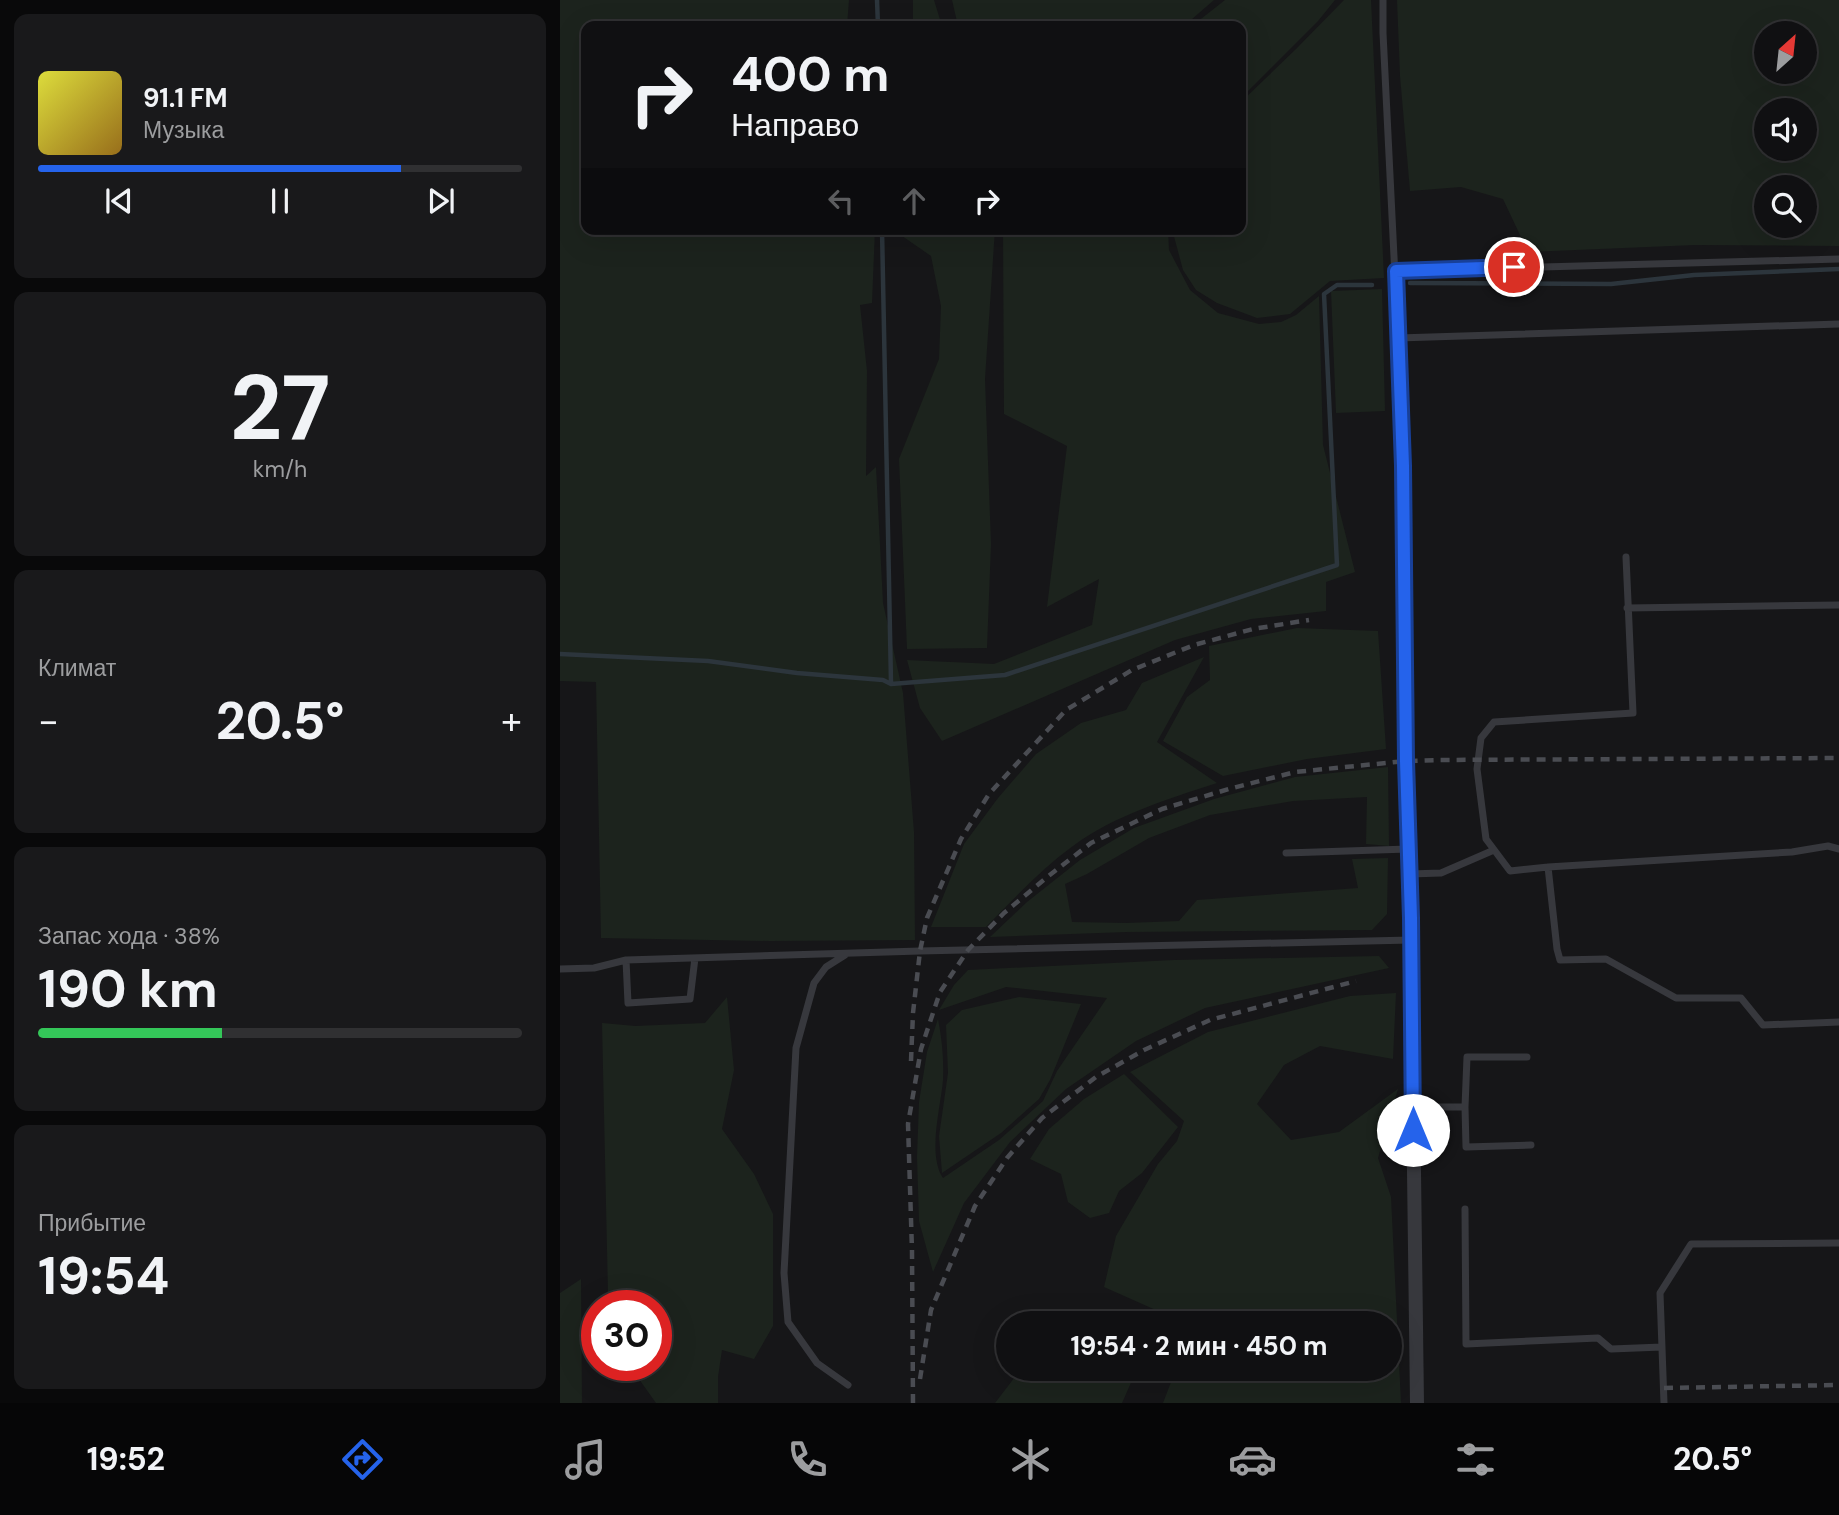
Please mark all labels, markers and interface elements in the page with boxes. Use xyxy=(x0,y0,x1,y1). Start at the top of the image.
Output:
north arrow xyxy=(1754,21,1816,84)
map controls xyxy=(1754,21,1817,238)
text: 400 m xyxy=(731,42,889,106)
icon: right xyxy=(616,49,707,140)
text: 91.1 FM xyxy=(143,81,228,115)
button: sound xyxy=(1754,98,1817,161)
text: Направо xyxy=(731,104,859,146)
text: Музыка xyxy=(143,115,224,145)
button: search xyxy=(1754,175,1817,238)
icon: previous xyxy=(100,182,138,220)
icon: pause xyxy=(261,182,299,220)
icon: next xyxy=(422,182,460,220)
icon: left xyxy=(822,182,860,220)
icon: ahead xyxy=(895,182,933,220)
icon: right xyxy=(968,182,1006,220)
pin xyxy=(1484,237,1544,297)
icon: arrive xyxy=(1495,248,1533,286)
text: 27 xyxy=(230,349,330,467)
text: km/h xyxy=(253,454,307,484)
text: Климат xyxy=(38,653,116,683)
text: 20.5° xyxy=(216,687,344,755)
text: − xyxy=(38,696,59,746)
text: + xyxy=(501,696,522,746)
text: Запас хода · 38% xyxy=(38,921,220,951)
text: 190 km xyxy=(38,955,218,1023)
position arrow xyxy=(1376,1093,1450,1167)
text: Прибытие xyxy=(38,1208,146,1238)
text: 19:54 xyxy=(38,1242,169,1310)
speed limit sign: 30 xyxy=(581,1290,672,1381)
text: 19:54 · 2 мин · 450 m xyxy=(1070,1329,1328,1363)
icon: directions xyxy=(338,1435,387,1484)
icon: music xyxy=(561,1435,610,1484)
icon: phone xyxy=(783,1435,832,1484)
icon: climate xyxy=(1006,1435,1055,1484)
icon: car xyxy=(1228,1435,1277,1484)
icon: filters xyxy=(1451,1435,1500,1484)
text: 19:52 xyxy=(87,1438,165,1480)
text: 20.5° xyxy=(1673,1438,1752,1480)

